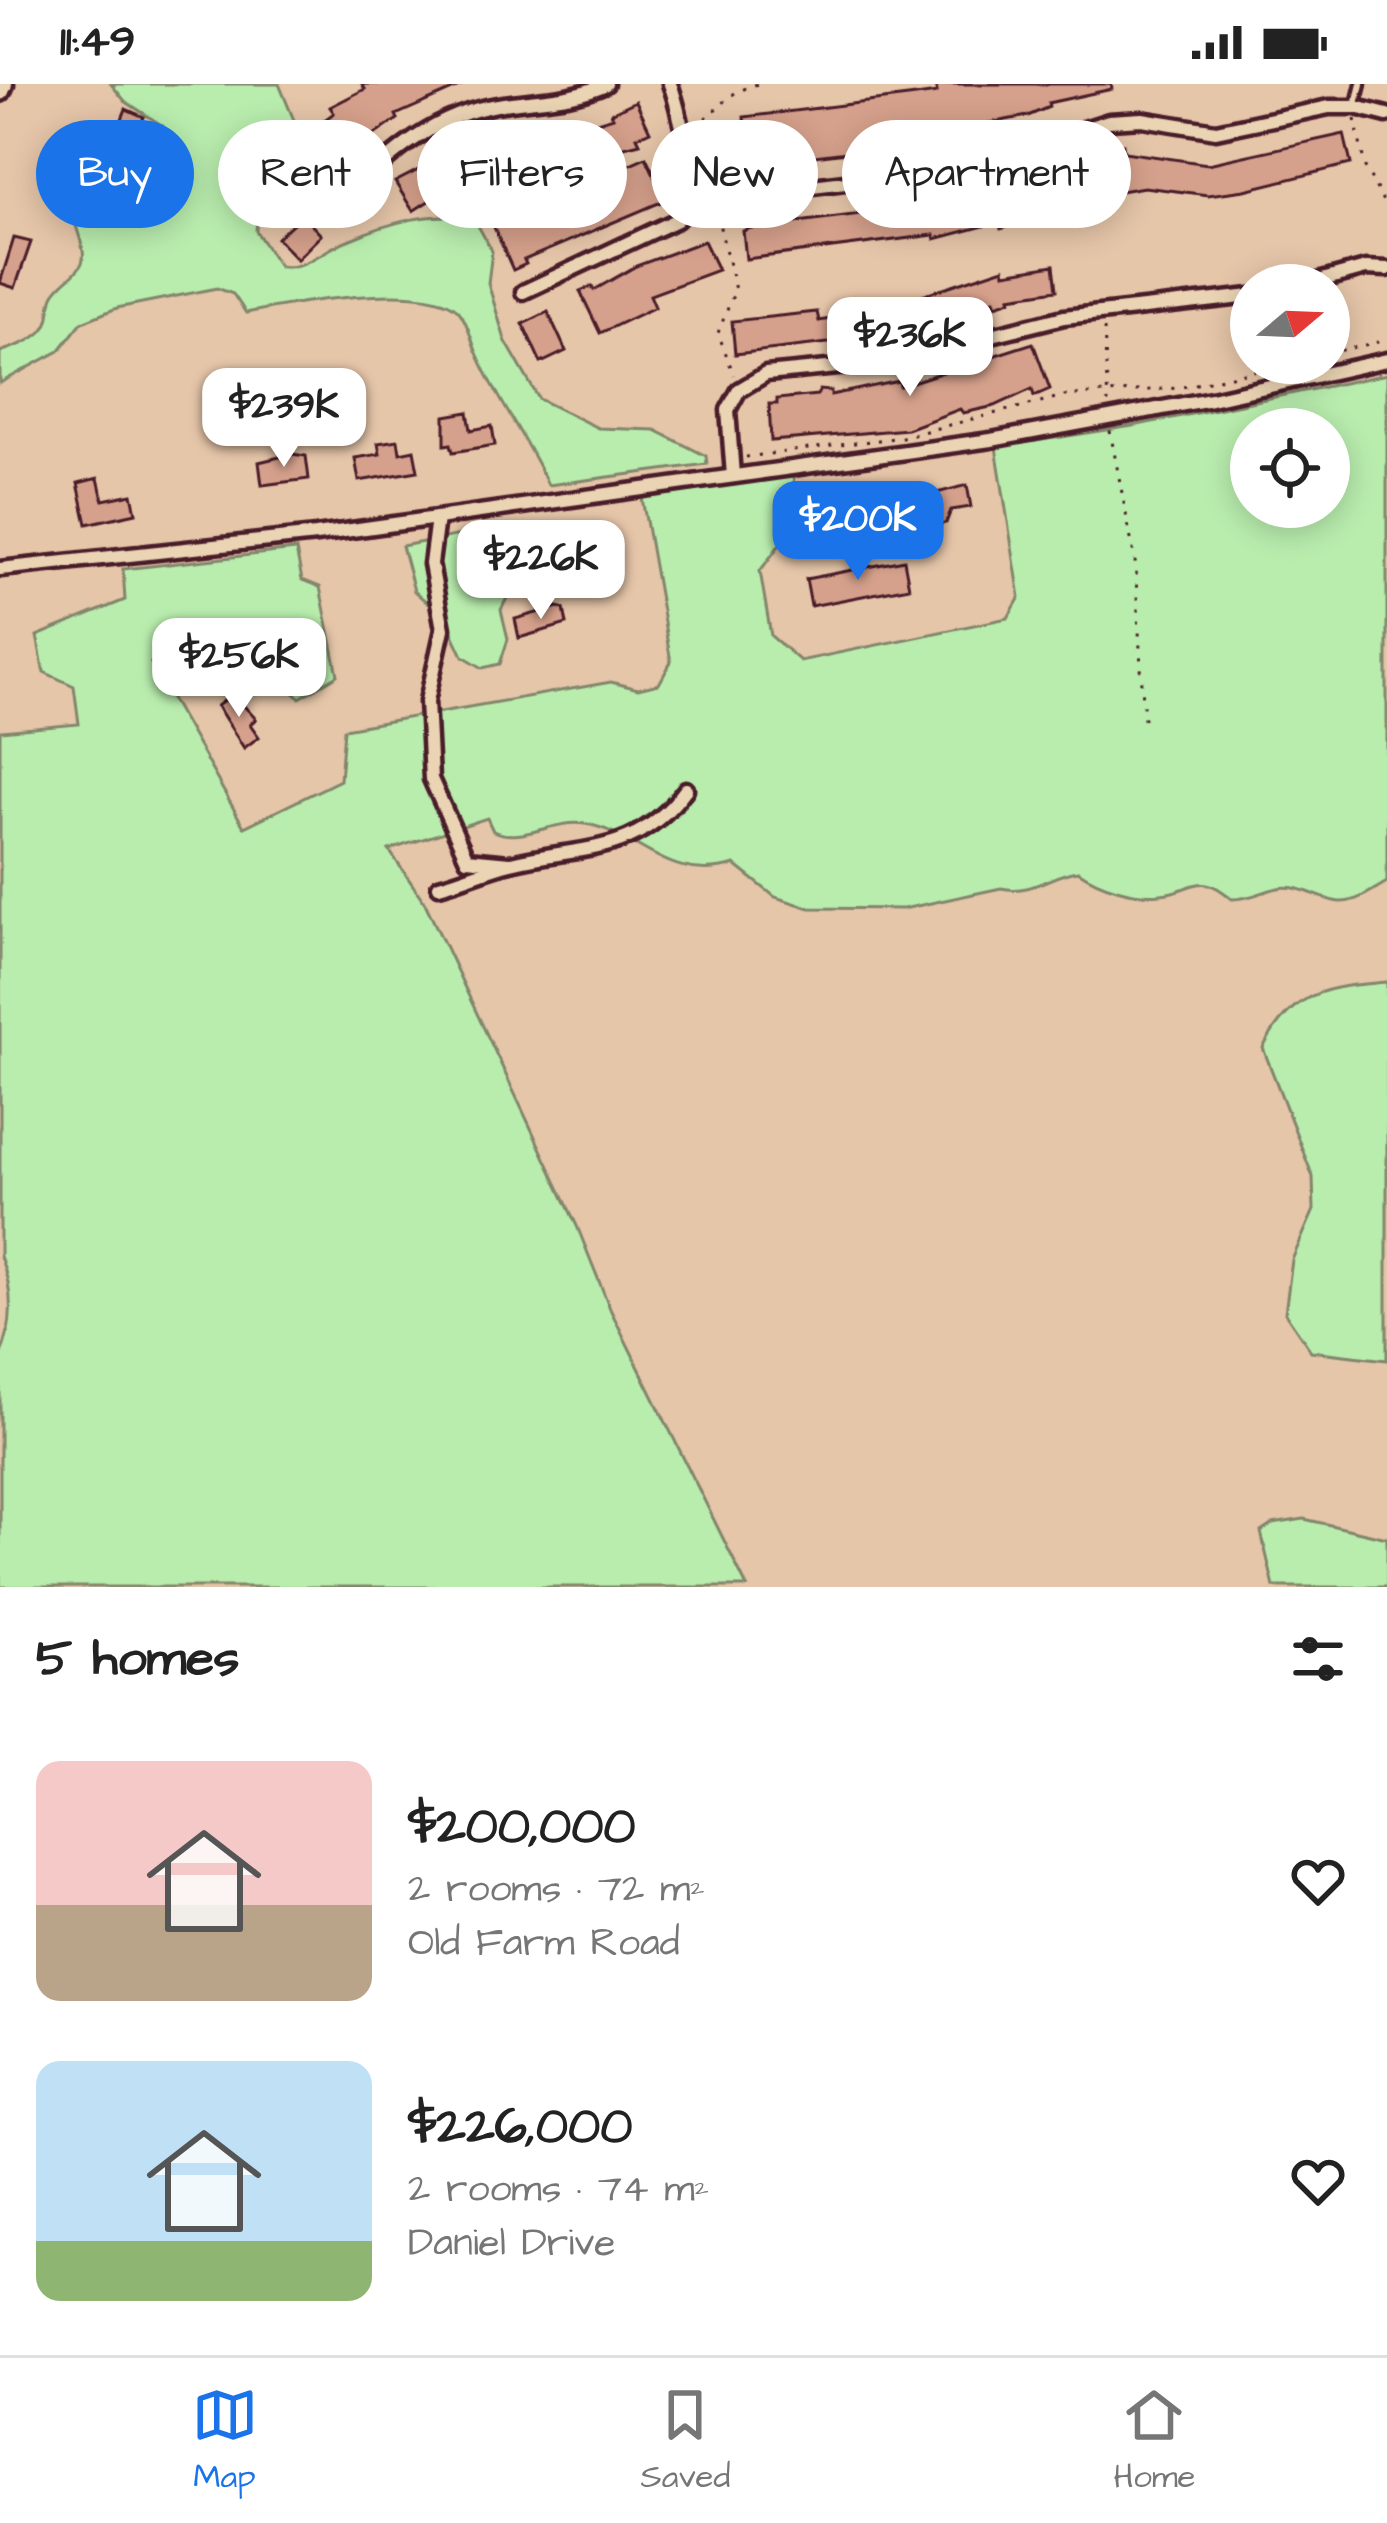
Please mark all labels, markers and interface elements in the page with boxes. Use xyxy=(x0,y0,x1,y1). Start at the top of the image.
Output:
text: 11:49 xyxy=(60,11,135,73)
chip: Buy xyxy=(36,120,194,228)
chip: Rent xyxy=(218,120,393,228)
chip: Filters xyxy=(417,120,627,228)
chip: New xyxy=(651,120,818,228)
chip: Apartment xyxy=(842,120,1131,228)
north arrow xyxy=(1230,264,1350,384)
map controls xyxy=(1230,264,1350,528)
pin: $236K xyxy=(826,297,994,399)
text: $236K xyxy=(854,309,966,363)
pin: $239K xyxy=(200,368,368,470)
text: $239K xyxy=(229,380,339,434)
button: locate xyxy=(1230,408,1350,528)
pin: $200K xyxy=(774,481,942,583)
text: $200K xyxy=(800,493,916,547)
pin: $226K xyxy=(457,520,625,622)
text: $226K xyxy=(484,532,598,586)
pin: $256K xyxy=(155,618,323,720)
text: $256K xyxy=(179,630,299,684)
text: 5 homes xyxy=(36,1624,239,1695)
icon: filters xyxy=(1285,1626,1351,1692)
text: $200,000 xyxy=(408,1792,636,1863)
icon: home xyxy=(132,1809,276,1953)
icon: heart xyxy=(1285,1848,1351,1914)
text: 2 rooms · 72 m² xyxy=(408,1863,705,1917)
text: Old Farm Road xyxy=(408,1917,680,1971)
text: $226,000 xyxy=(408,2092,632,2163)
icon: home xyxy=(132,2109,276,2253)
icon: heart xyxy=(1285,2148,1351,2214)
text: 2 rooms · 74 m² xyxy=(408,2163,709,2217)
text: Daniel Drive xyxy=(408,2217,615,2271)
tab: Map xyxy=(192,2382,258,2500)
tab: Saved xyxy=(641,2382,730,2500)
tab: Home xyxy=(1113,2382,1195,2500)

